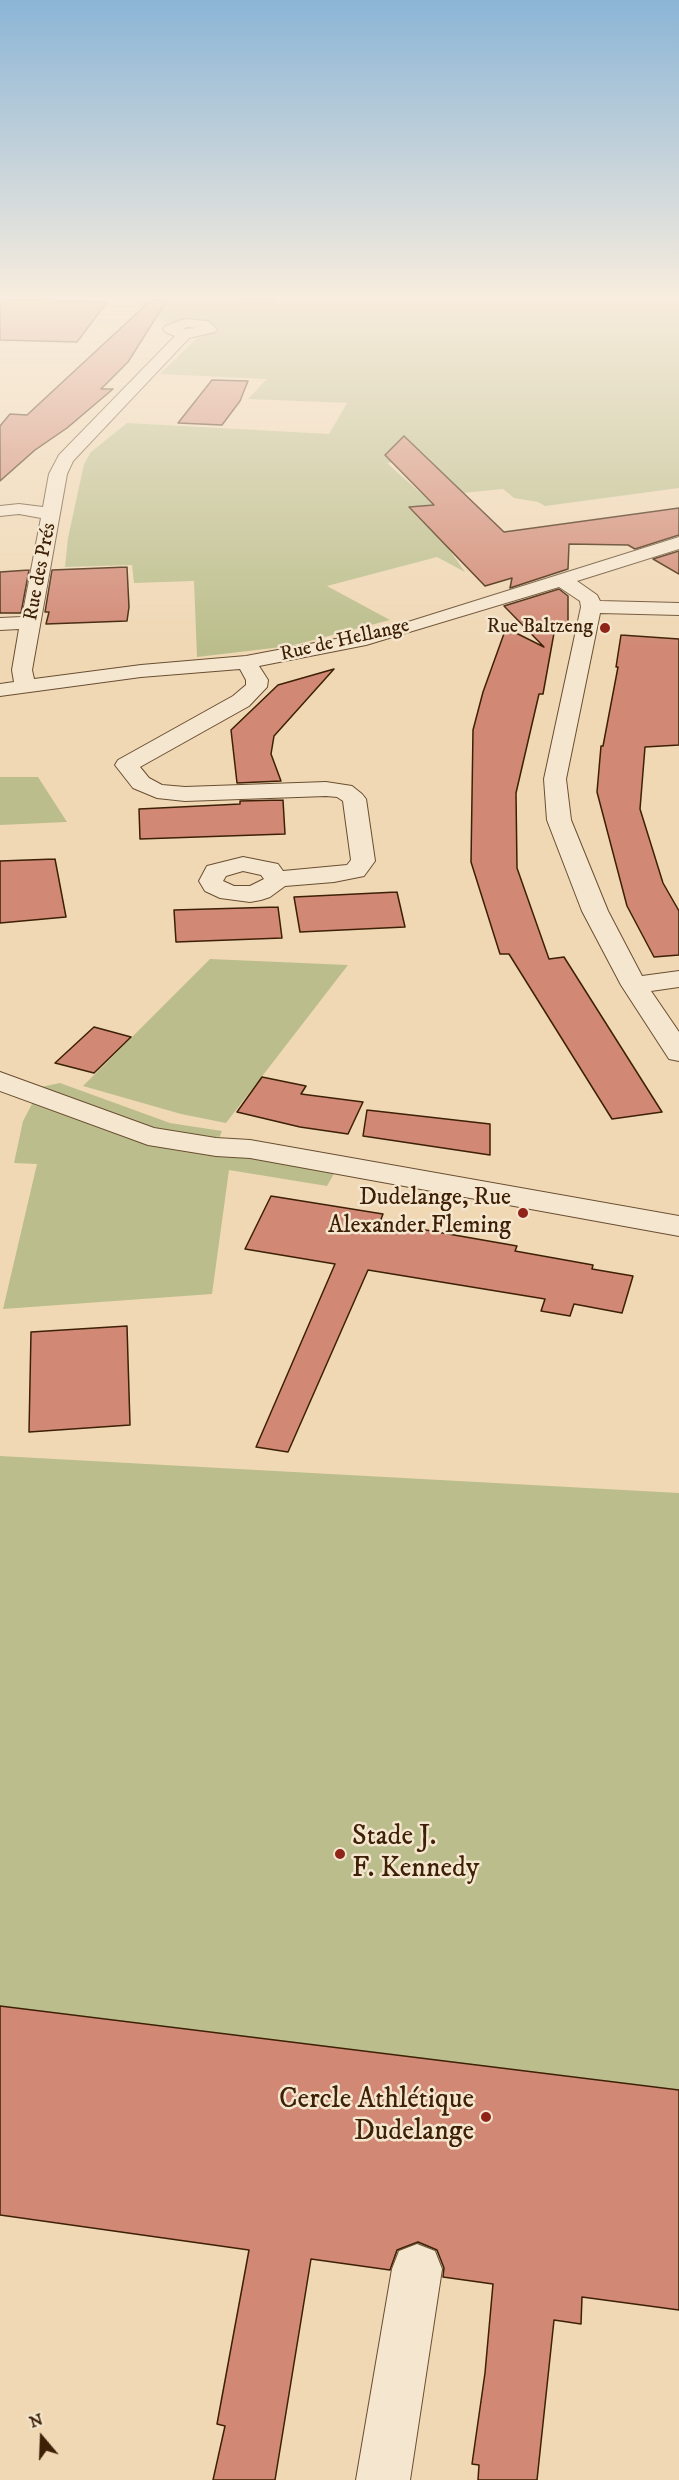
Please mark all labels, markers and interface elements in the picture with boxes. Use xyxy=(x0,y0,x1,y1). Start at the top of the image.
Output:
street label: Rue des Prés xyxy=(20,521,62,623)
street label: Rue de Hellange xyxy=(278,614,412,668)
place label: Rue Baltzeng xyxy=(487,616,593,640)
marker: Rue Baltzeng xyxy=(598,621,612,635)
place label: Dudelange, Rue Alexander Fleming xyxy=(328,1185,511,1241)
marker: Dudelange, Rue Alexander Fleming xyxy=(516,1206,530,1220)
place label: Stade J. F. Kennedy xyxy=(352,1821,479,1887)
marker: Stade J. F. Kennedy xyxy=(333,1847,347,1861)
place label: Cercle Athlétique Dudelange xyxy=(279,2084,474,2150)
marker: Cercle Athlétique Dudelange xyxy=(479,2110,493,2124)
north arrow xyxy=(12,2408,72,2468)
text: N xyxy=(27,2409,46,2433)

